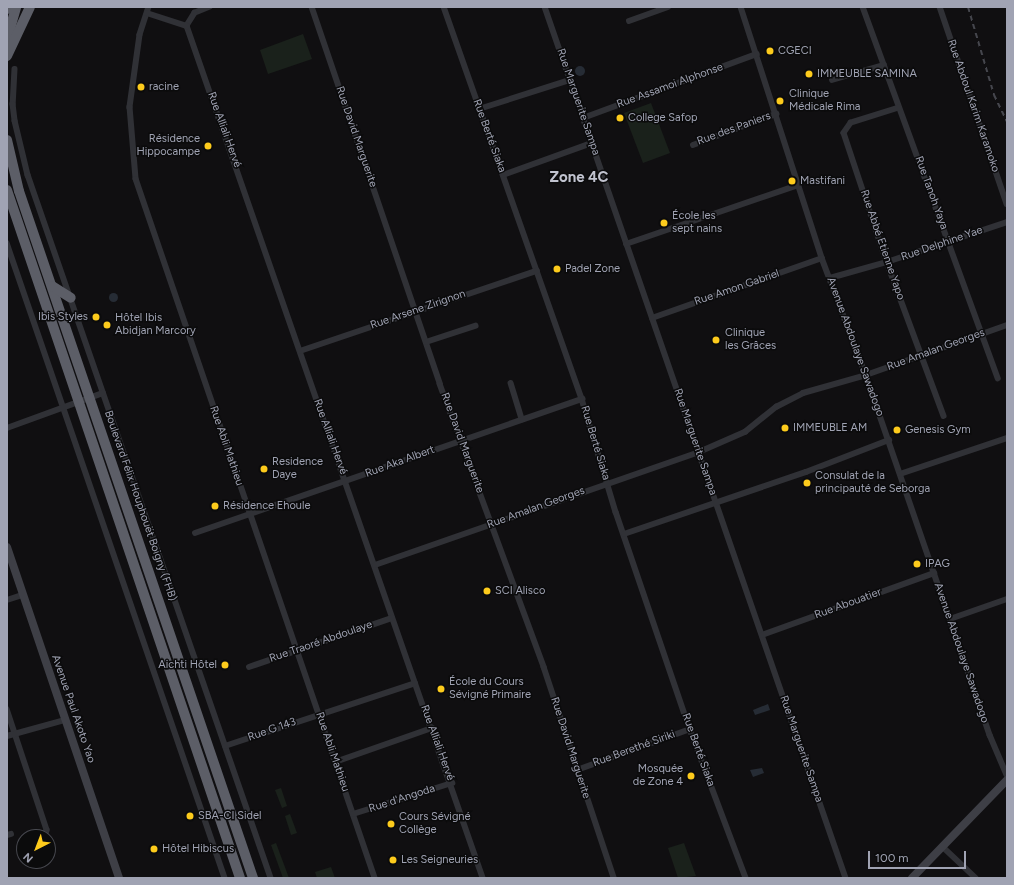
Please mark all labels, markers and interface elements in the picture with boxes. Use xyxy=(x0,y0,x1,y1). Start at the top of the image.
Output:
street label: Rue Abdoul Karim Karamoko xyxy=(944,38,1002,174)
place label: CGECI xyxy=(778,44,812,58)
marker: CGECI xyxy=(765,46,775,56)
street label: Rue Marguerite Sampa xyxy=(554,47,602,157)
street label: Rue Assamoi Alphonse xyxy=(615,61,725,111)
place label: IMMEUBLE SAMINA xyxy=(817,67,917,81)
marker: IMMEUBLE SAMINA xyxy=(804,69,814,79)
place label: racine xyxy=(149,80,179,94)
marker: racine xyxy=(136,82,146,92)
street label: Rue David Marguerite xyxy=(333,85,379,189)
place label: Clinique Médicale Rima xyxy=(789,88,860,114)
street label: Rue Alliali Hervé xyxy=(204,90,244,170)
marker: Clinique Médicale Rima xyxy=(774,95,786,107)
street label: Rue Berté Siaka xyxy=(470,98,508,174)
street label: Rue des Paniers xyxy=(695,110,773,148)
place label: College Safop xyxy=(628,111,698,125)
marker: College Safop xyxy=(615,113,625,123)
place label: Résidence Hippocampe xyxy=(136,133,200,159)
marker: Résidence Hippocampe xyxy=(203,141,213,151)
street label: Rue Tanoh Yaya xyxy=(912,155,950,231)
district label: Zone 4C xyxy=(550,169,608,187)
place label: Mastifani xyxy=(800,174,845,188)
marker: Mastifani xyxy=(787,176,797,186)
street label: Rue Abbé Etienne Yapo xyxy=(857,188,907,302)
place label: École les sept nains xyxy=(672,210,722,236)
marker: École les sept nains xyxy=(659,218,669,228)
street label: Rue Delphine Yae xyxy=(899,224,985,264)
place label: Padel Zone xyxy=(565,262,620,276)
marker: Padel Zone xyxy=(552,264,562,274)
street label: Rue Amon Gabriel xyxy=(693,267,781,309)
street label: Avenue Abdoulaye Sawadogo xyxy=(824,276,886,418)
street label: Rue Arsene Zirignon xyxy=(369,287,467,333)
place label: Ibis Styles xyxy=(38,310,88,324)
marker: Ibis Styles xyxy=(91,312,101,322)
place label: Hôtel Ibis Abidjan Marcory xyxy=(115,312,196,338)
marker: Hôtel Ibis Abidjan Marcory xyxy=(102,320,112,330)
street label: Rue Amalan Georges xyxy=(885,326,987,374)
place label: Clinique les Grâces xyxy=(725,327,776,353)
marker: Clinique les Grâces xyxy=(710,334,722,346)
street label: Rue Marguerite Sampa xyxy=(671,387,719,497)
street label: Rue David Marguerite xyxy=(438,391,486,495)
street label: Rue Alliali Hervé xyxy=(310,397,350,477)
street label: Rue Berté Siaka xyxy=(577,404,613,482)
street label: Rue Abli Mathieu xyxy=(206,405,246,487)
street label: Boulevard Félix Houphouët Boigny (FHB) xyxy=(101,409,179,603)
place label: IMMEUBLE AM xyxy=(793,421,867,435)
marker: IMMEUBLE AM xyxy=(780,423,790,433)
place label: Genesis Gym xyxy=(905,423,971,437)
marker: Genesis Gym xyxy=(892,425,902,435)
street label: Rue Aka Albert xyxy=(363,443,437,481)
place label: Residence Daye xyxy=(272,456,323,482)
marker: Residence Daye xyxy=(259,464,269,474)
place label: Consulat de la principauté de Seborga xyxy=(815,470,930,496)
marker: Consulat de la principauté de Seborga xyxy=(802,478,812,488)
street label: Rue Amalan Georges xyxy=(485,484,587,532)
place label: Résidence Ehoule xyxy=(223,499,310,513)
marker: Résidence Ehoule xyxy=(210,501,220,511)
place label: IPAG xyxy=(925,557,950,571)
marker: IPAG xyxy=(912,559,922,569)
street label: Avenue Abdoulaye Sawadogo xyxy=(931,581,991,725)
place label: SCI Alisco xyxy=(495,584,545,598)
marker: SCI Alisco xyxy=(482,586,492,596)
street label: Rue Abouatier xyxy=(813,586,883,622)
street label: Rue Traoré Abdoulaye xyxy=(268,618,374,666)
street label: Avenue Paul Akoto Yao xyxy=(48,653,98,765)
place label: Aichti Hôtel xyxy=(158,658,217,672)
marker: Aichti Hôtel xyxy=(220,660,230,670)
place label: École du Cours Sévigné Primaire xyxy=(449,676,531,702)
marker: École du Cours Sévigné Primaire xyxy=(436,684,446,694)
street label: Rue Marguerite Sampa xyxy=(777,694,825,804)
street label: Rue David Marguerite xyxy=(547,696,593,800)
street label: Rue Alliali Hervé xyxy=(417,703,457,783)
street label: Rue Abli Mathieu xyxy=(312,711,352,793)
street label: Rue Berté Siaka xyxy=(679,712,717,788)
street label: Rue G 143 xyxy=(246,716,298,744)
street label: Rue Berethé Siriki xyxy=(591,728,677,770)
place label: Mosquée de Zone 4 xyxy=(633,763,683,789)
marker: Mosquée de Zone 4 xyxy=(686,771,696,781)
street label: Rue d'Angoda xyxy=(367,782,437,816)
place label: SBA-CI Sidel xyxy=(198,809,261,823)
marker: SBA-CI Sidel xyxy=(185,811,195,821)
place label: Cours Sévigné Collège xyxy=(399,811,471,837)
marker: Cours Sévigné Collège xyxy=(386,819,396,829)
north arrow xyxy=(16,829,56,869)
place label: Hôtel Hibiscus xyxy=(162,842,234,856)
scale bar xyxy=(870,843,968,869)
marker: Hôtel Hibiscus xyxy=(149,844,159,854)
text: N xyxy=(21,850,36,865)
text: 100 m xyxy=(875,851,909,865)
place label: Les Seigneuries xyxy=(401,853,478,867)
marker: Les Seigneuries xyxy=(388,855,398,865)

